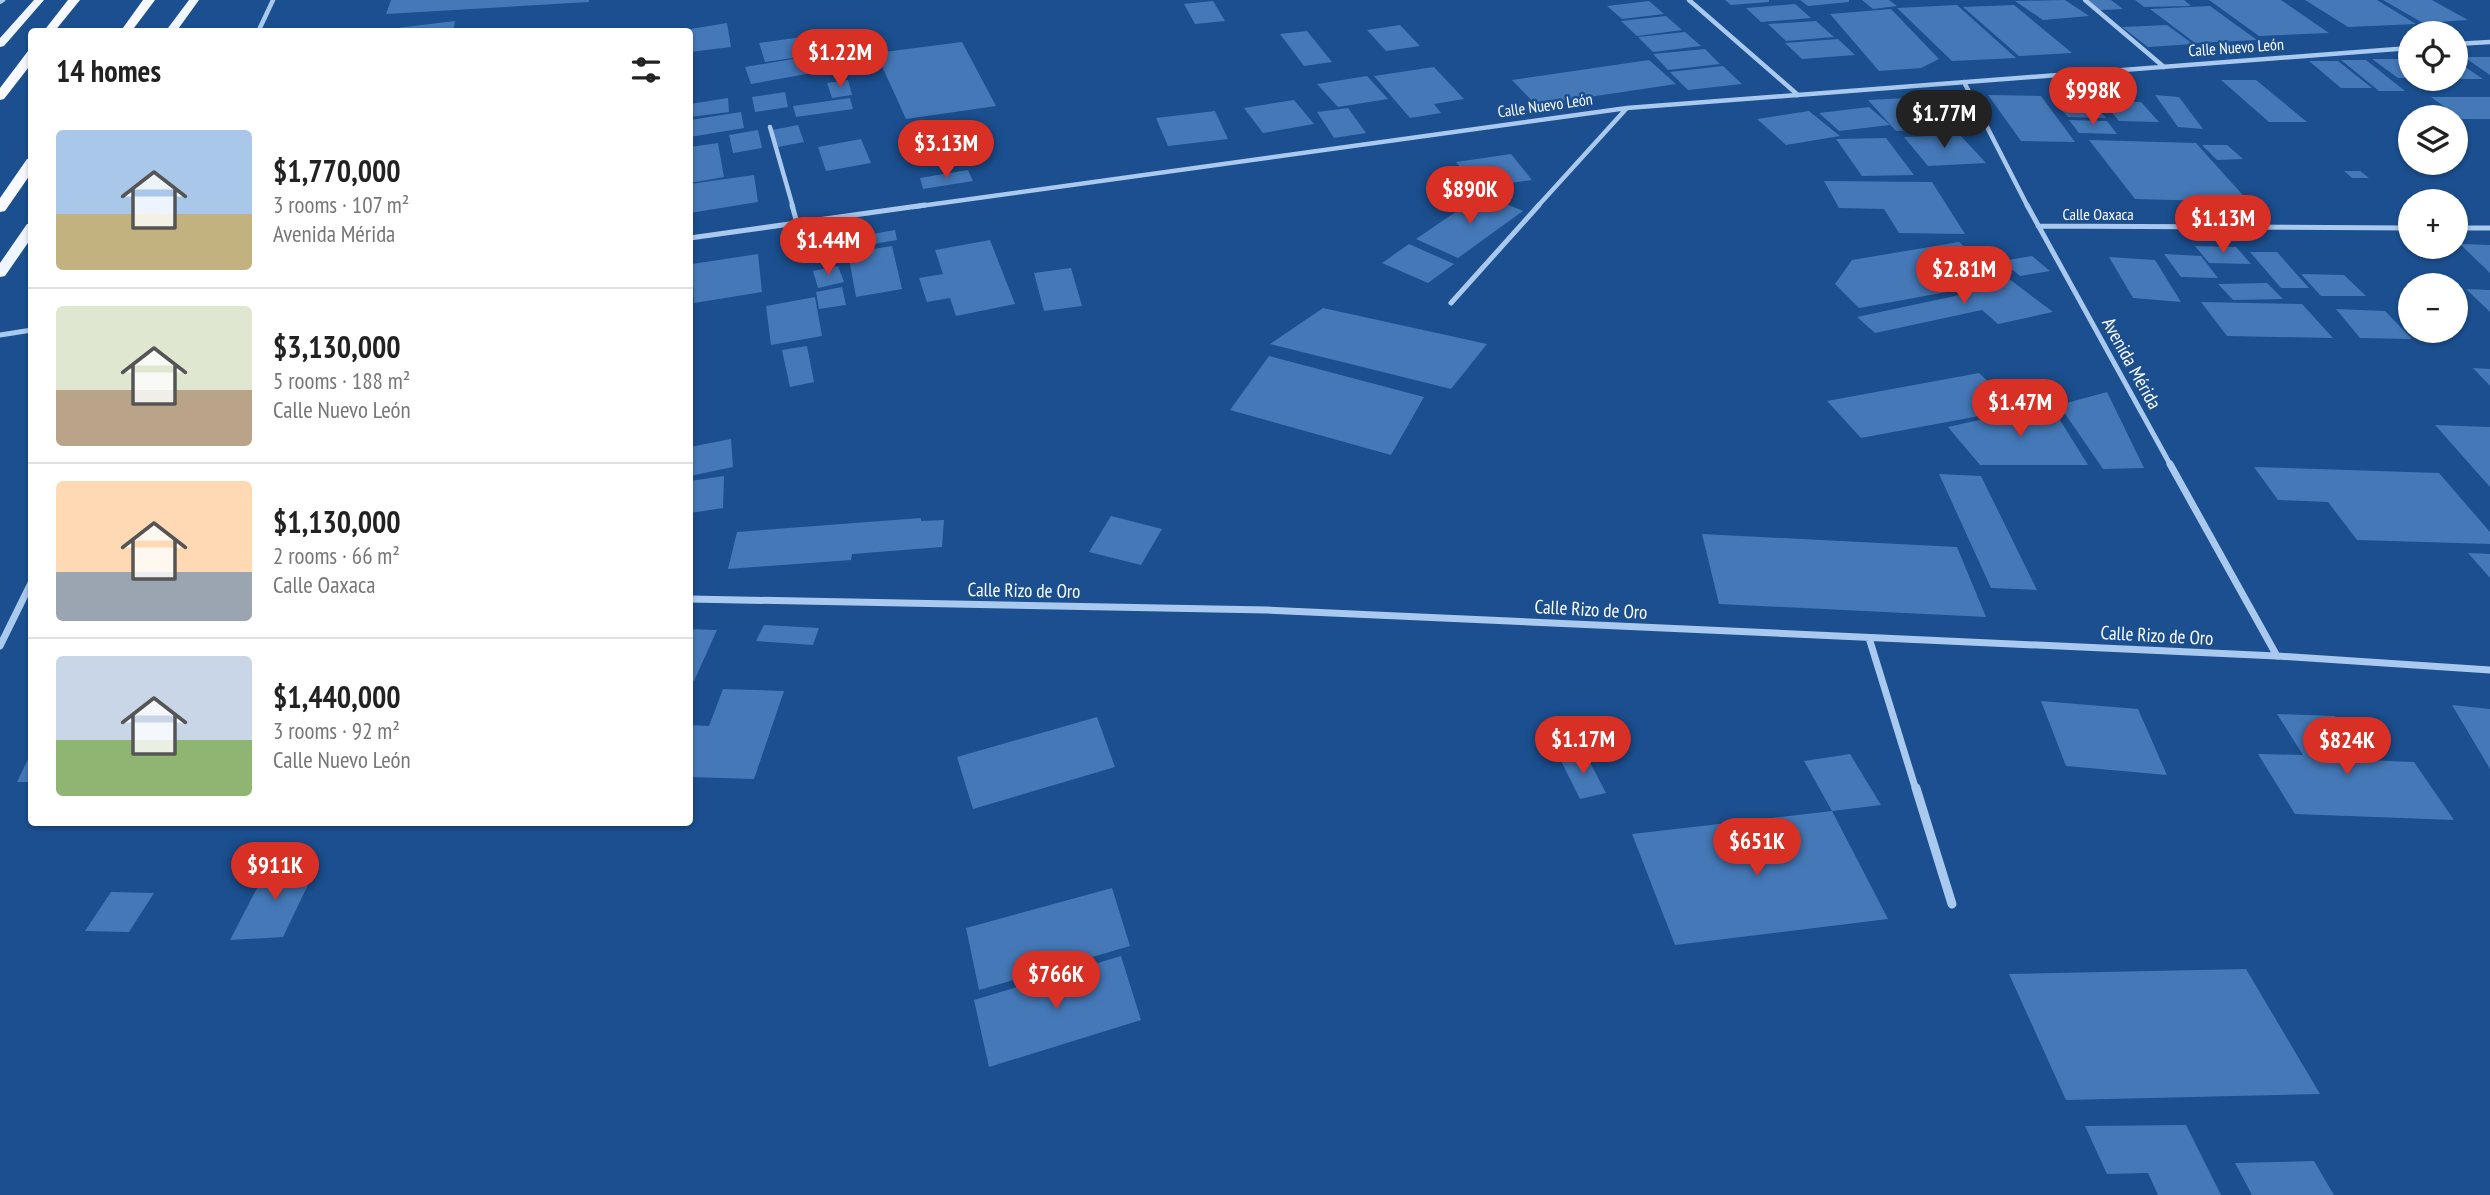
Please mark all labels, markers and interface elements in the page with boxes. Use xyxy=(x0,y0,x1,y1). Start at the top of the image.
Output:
map controls xyxy=(2398,21,2468,343)
button: locate xyxy=(2398,21,2468,91)
pin: $1.22M xyxy=(783,29,897,89)
street label: Calle Nuevo León xyxy=(2188,34,2284,60)
text: $1.22M xyxy=(808,37,872,66)
text: 14 homes xyxy=(56,51,161,90)
icon: filters xyxy=(627,51,665,89)
pin: $998K xyxy=(2044,68,2142,127)
text: $998K xyxy=(2065,75,2121,104)
street label: Calle Nuevo León xyxy=(1496,88,1594,122)
pin: $1.77M xyxy=(1887,90,2001,150)
text: $1.77M xyxy=(1912,98,1976,127)
button: layers xyxy=(2398,105,2468,175)
pin: $3.13M xyxy=(889,120,1003,180)
text: $3.13M xyxy=(914,128,978,157)
text: $1,770,000 xyxy=(273,151,401,190)
icon: home xyxy=(112,158,196,242)
pin: $890K xyxy=(1421,166,1519,226)
text: $890K xyxy=(1442,174,1498,203)
button: + xyxy=(2398,189,2468,259)
text: 3 rooms · 107 m² xyxy=(273,190,409,219)
pin: $1.13M xyxy=(2166,196,2280,255)
text: $1.13M xyxy=(2191,203,2255,232)
street label: Calle Oaxaca xyxy=(2062,204,2134,224)
pin: $1.44M xyxy=(771,218,885,277)
text: Avenida Mérida xyxy=(273,219,395,248)
text: $1.44M xyxy=(796,225,860,254)
pin: $2.81M xyxy=(1907,246,2021,306)
text: $2.81M xyxy=(1932,254,1996,283)
button: − xyxy=(2398,273,2468,343)
street label: Avenida Mérida xyxy=(2097,313,2167,413)
text: $3,130,000 xyxy=(273,327,401,366)
icon: home xyxy=(112,334,196,418)
text: 5 rooms · 188 m² xyxy=(273,366,410,395)
pin: $1.47M xyxy=(1963,380,2077,439)
text: $1.47M xyxy=(1988,387,2052,416)
text: Calle Nuevo León xyxy=(273,395,411,424)
text: $1,130,000 xyxy=(273,502,401,541)
icon: home xyxy=(112,509,196,593)
text: 2 rooms · 66 m² xyxy=(273,541,400,570)
text: Calle Oaxaca xyxy=(273,570,375,599)
street label: Calle Rizo de Oro xyxy=(967,577,1081,603)
street label: Calle Rizo de Oro xyxy=(1534,594,1648,624)
street label: Calle Rizo de Oro xyxy=(2100,620,2214,650)
text: $1,440,000 xyxy=(273,677,401,716)
icon: home xyxy=(112,684,196,768)
text: 3 rooms · 92 m² xyxy=(273,716,400,745)
pin: $1.17M xyxy=(1526,716,1640,776)
pin: $824K xyxy=(2298,718,2396,777)
text: $1.17M xyxy=(1551,724,1615,753)
text: $824K xyxy=(2319,725,2375,754)
text: Calle Nuevo León xyxy=(273,745,411,774)
pin: $651K xyxy=(1708,818,1806,878)
text: $651K xyxy=(1729,826,1785,855)
pin: $911K xyxy=(226,842,324,902)
text: $911K xyxy=(247,850,303,879)
pin: $766K xyxy=(1007,951,1105,1011)
text: $766K xyxy=(1028,959,1084,988)

